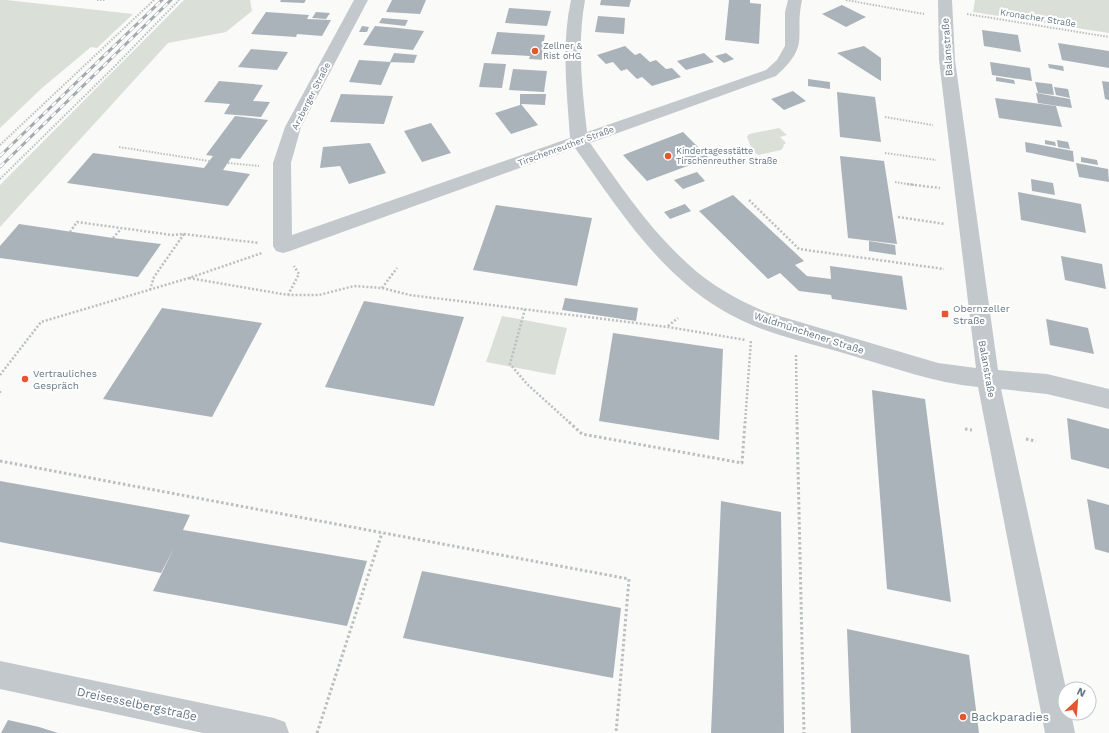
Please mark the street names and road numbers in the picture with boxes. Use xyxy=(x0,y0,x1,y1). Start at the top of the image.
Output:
street label: Kronacher Straße xyxy=(999,7,1077,29)
street label: Balanstraße xyxy=(939,17,955,76)
street label: Arzberger Straße xyxy=(290,61,332,131)
street label: Tirschenreuther Straße xyxy=(517,124,615,168)
street label: Waldmünchener Straße xyxy=(753,310,866,356)
street label: Balanstraße xyxy=(977,339,998,399)
street label: Dreisesselbergstraße xyxy=(76,684,198,724)

